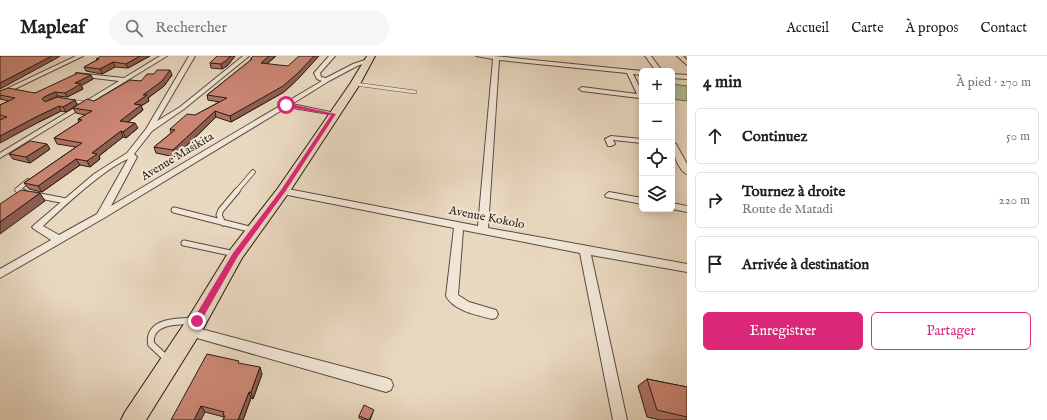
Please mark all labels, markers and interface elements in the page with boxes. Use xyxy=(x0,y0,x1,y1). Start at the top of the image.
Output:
search box xyxy=(109,10,389,46)
text: Mapleaf xyxy=(20,16,85,40)
icon: search xyxy=(123,17,145,39)
text: Rechercher xyxy=(155,18,227,37)
text: Accueil xyxy=(786,19,829,37)
text: Carte xyxy=(851,19,884,37)
text: À propos xyxy=(906,19,958,37)
text: Contact xyxy=(980,19,1027,37)
map controls xyxy=(639,68,675,212)
button: + xyxy=(639,68,675,104)
text: 4 min xyxy=(703,72,742,93)
text: À pied · 270 m xyxy=(956,74,1031,91)
route start xyxy=(277,96,295,114)
button: − xyxy=(639,104,675,140)
icon: ahead xyxy=(704,125,726,147)
text: Continuez xyxy=(742,127,807,146)
street label: Avenue Masikita xyxy=(137,128,217,185)
text: 50 m xyxy=(1006,128,1030,145)
button: locate xyxy=(639,140,675,176)
button: layers xyxy=(639,176,675,212)
text: Tournez à droite xyxy=(742,182,845,201)
icon: right xyxy=(704,189,726,211)
text: 220 m xyxy=(999,192,1030,209)
text: Route de Matadi xyxy=(742,201,833,218)
street label: Avenue Kokolo xyxy=(447,203,527,232)
icon: arrive xyxy=(704,253,726,275)
text: Arrivée à destination xyxy=(742,255,869,274)
route end xyxy=(188,312,206,330)
button: Enregistrer xyxy=(703,312,863,350)
button: Partager xyxy=(871,312,1031,350)

